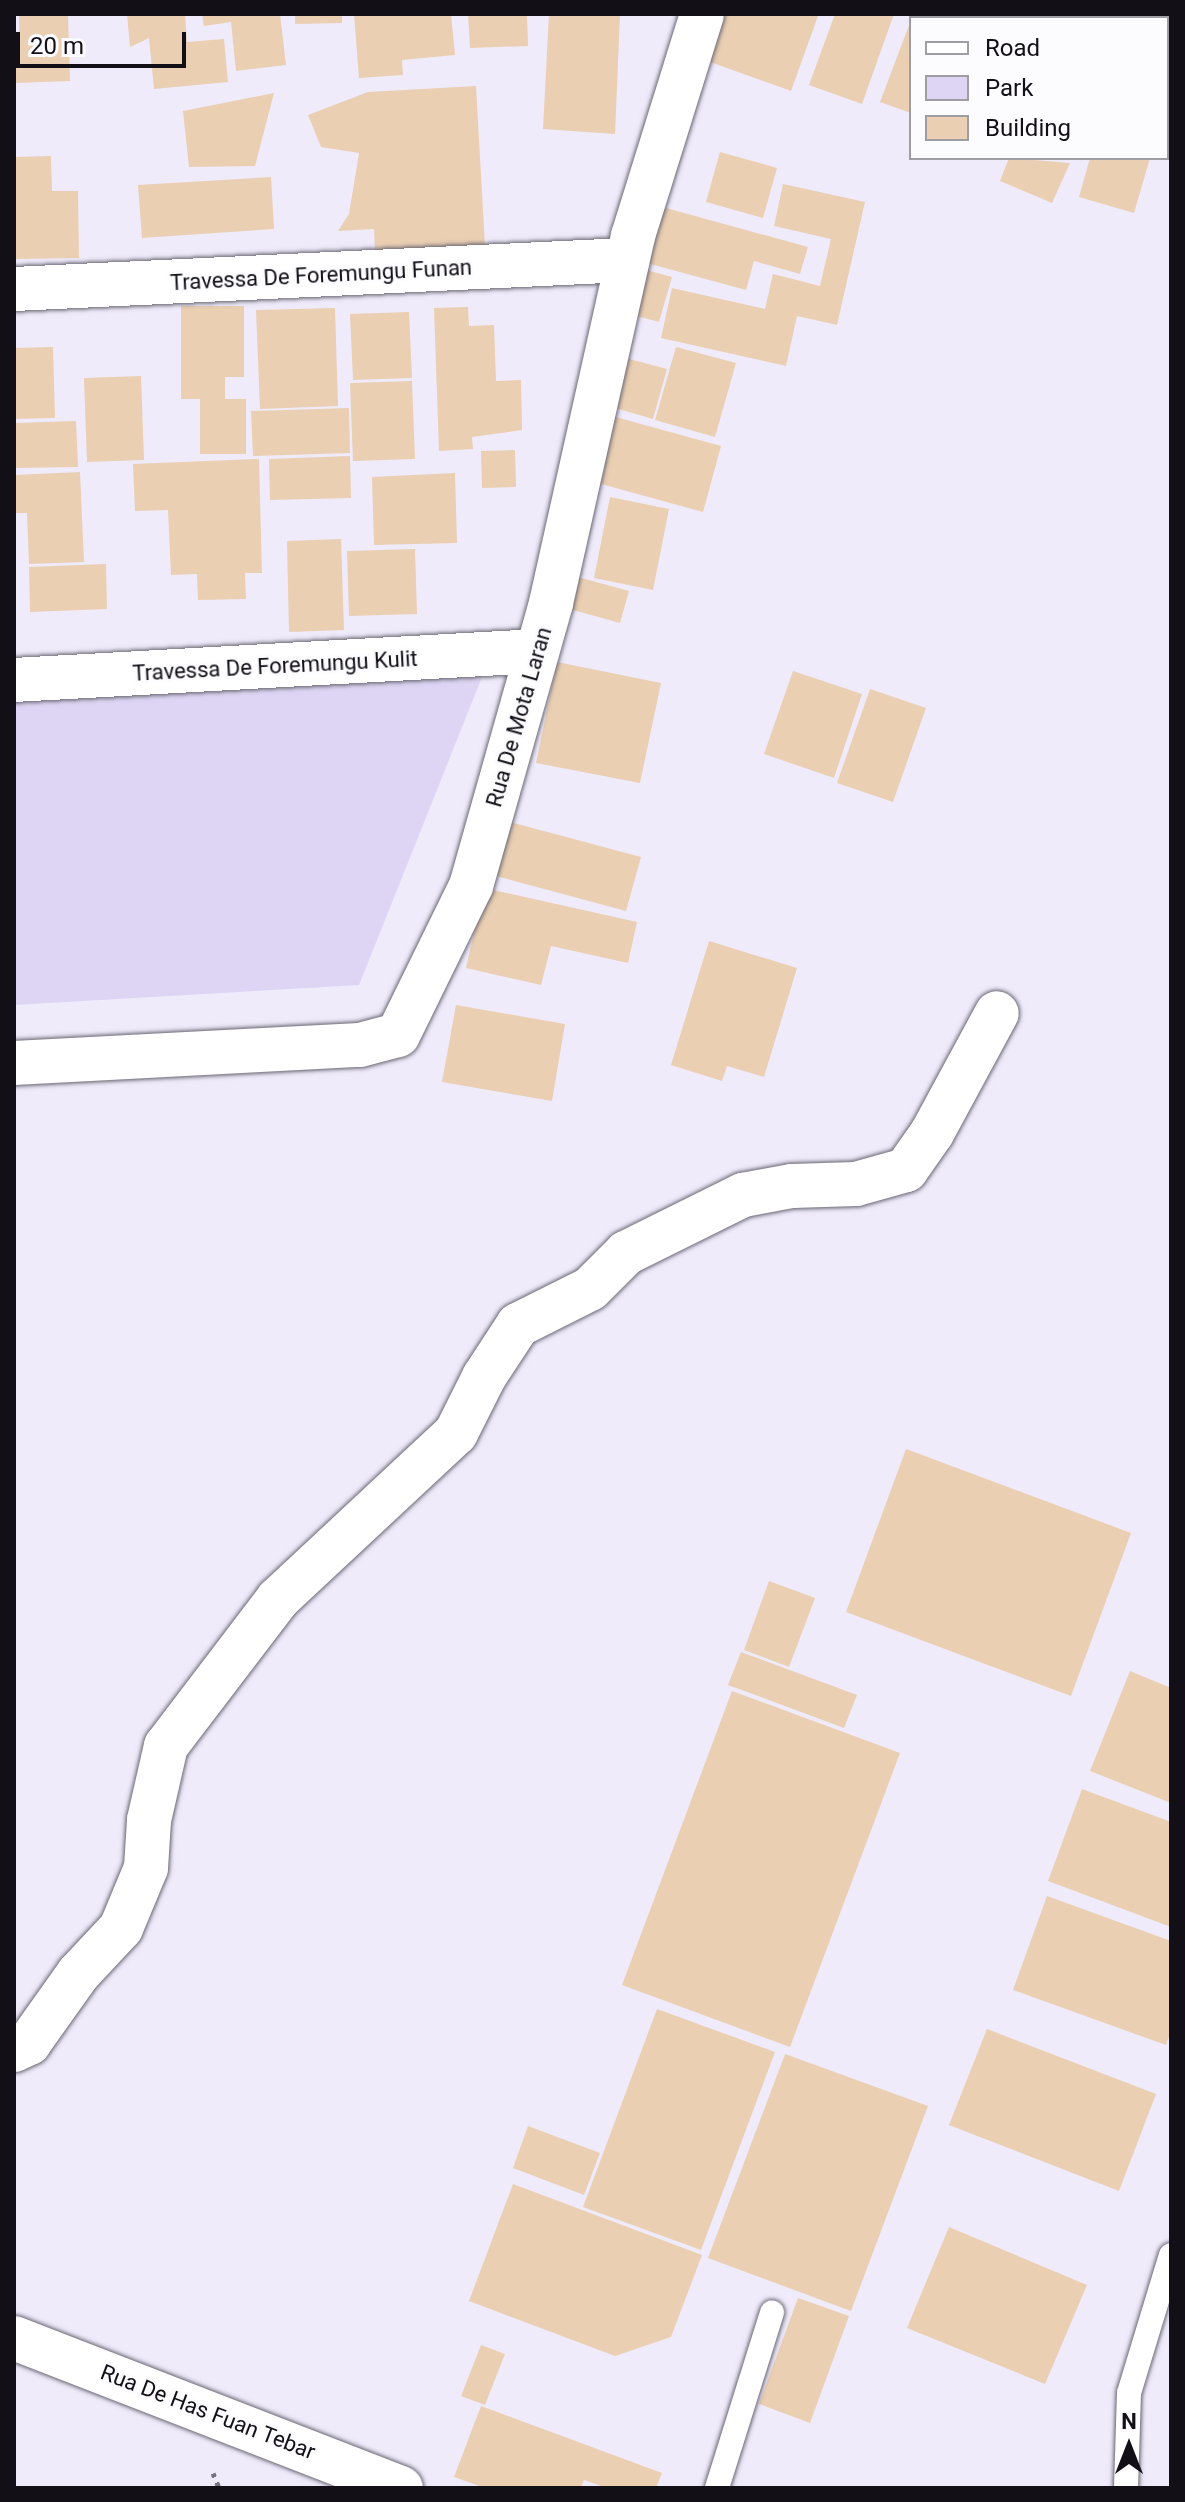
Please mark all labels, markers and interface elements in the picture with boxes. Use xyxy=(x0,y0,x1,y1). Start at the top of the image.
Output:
scale bar xyxy=(20,16,190,66)
legend xyxy=(909,16,1169,160)
text: 20 m xyxy=(30,32,84,60)
text: Road xyxy=(985,34,1040,62)
text: Park xyxy=(985,74,1033,102)
text: Building xyxy=(985,114,1071,142)
street label: Travessa De Foremungu Funan xyxy=(169,254,473,296)
street label: Rua De Mota Laran xyxy=(481,624,557,810)
street label: Travessa De Foremungu Kulit xyxy=(132,645,418,687)
street label: Rua De Has Fuan Tebar xyxy=(97,2359,319,2465)
north arrow xyxy=(1089,2406,1169,2486)
text: N xyxy=(1121,2409,1137,2434)

